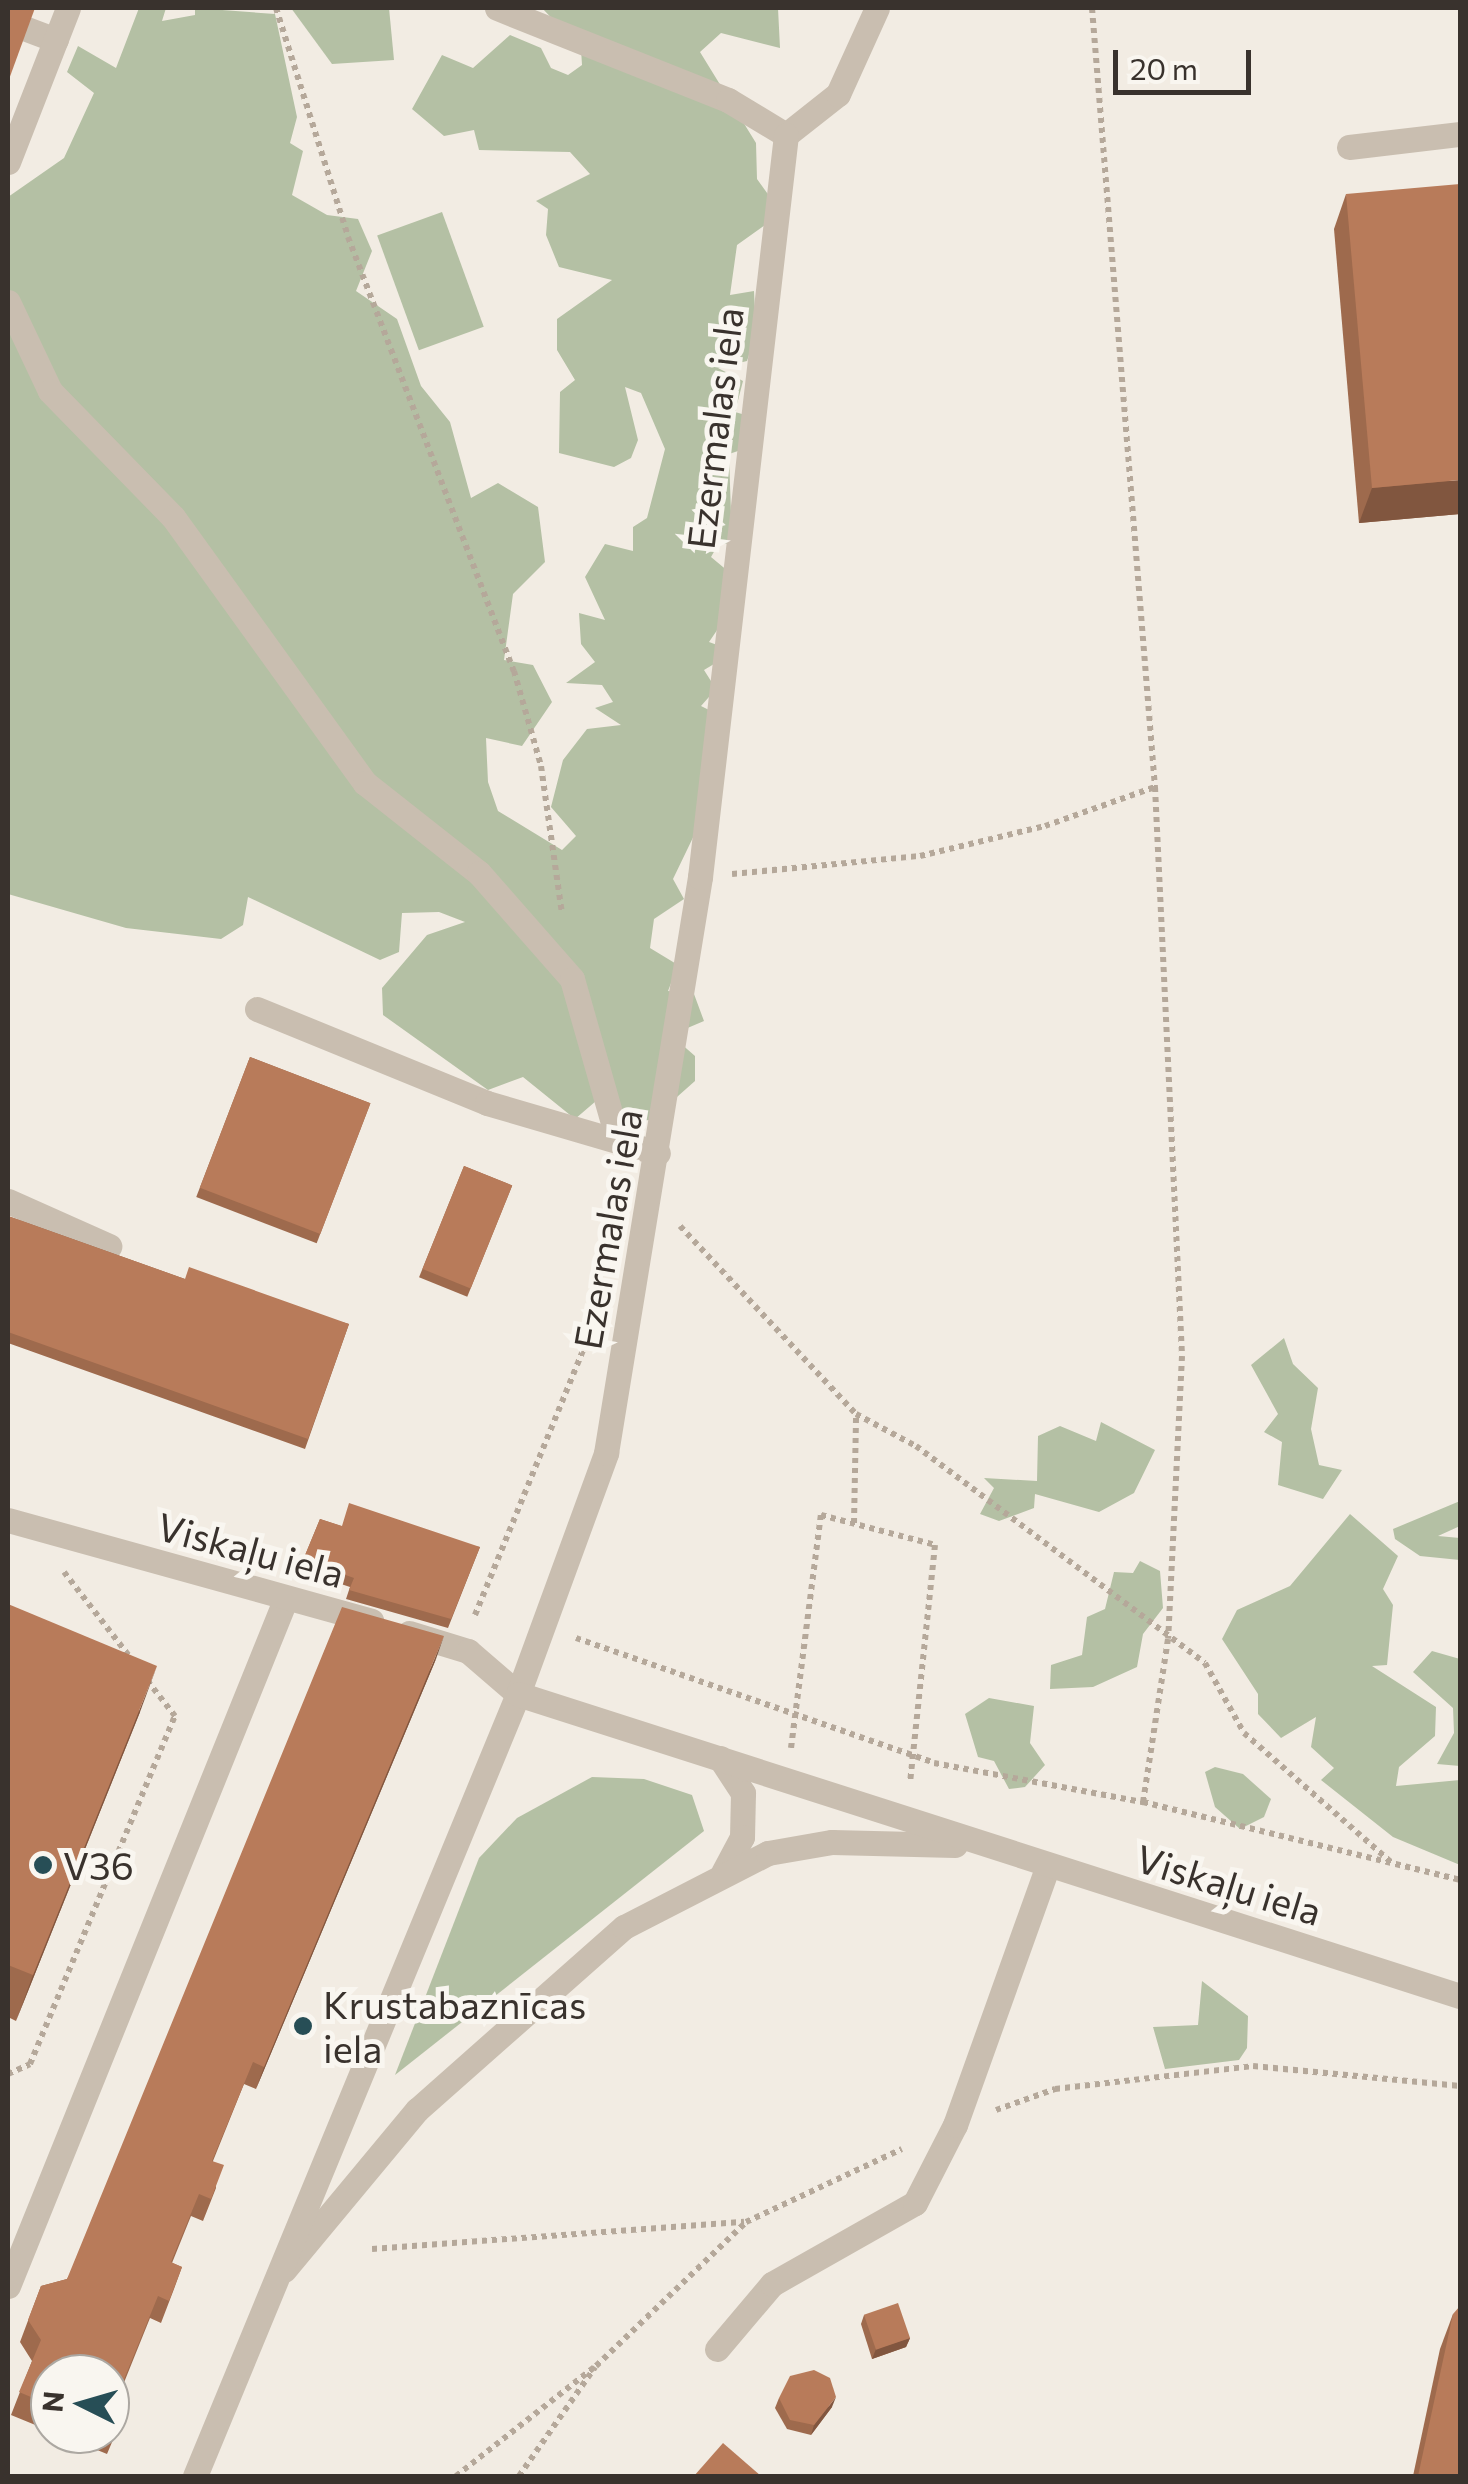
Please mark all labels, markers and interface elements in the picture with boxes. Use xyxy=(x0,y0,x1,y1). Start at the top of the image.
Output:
scale bar xyxy=(1118,30,1256,92)
text: 20 m xyxy=(1130,49,1198,86)
street label: Ezermalas iela xyxy=(677,305,751,551)
street label: Ezermalas iela xyxy=(563,1105,651,1353)
street label: Viskaļu iela xyxy=(153,1502,349,1596)
street label: Viskaļu iela xyxy=(1131,1834,1327,1934)
place label: V36 xyxy=(63,1842,134,1888)
marker: V36 xyxy=(32,1854,54,1876)
place label: Krustabaznīcas iela xyxy=(323,1981,586,2070)
marker: Krustabaznīcas iela xyxy=(292,2015,314,2037)
north arrow xyxy=(30,2354,130,2454)
text: N xyxy=(34,2390,70,2414)

